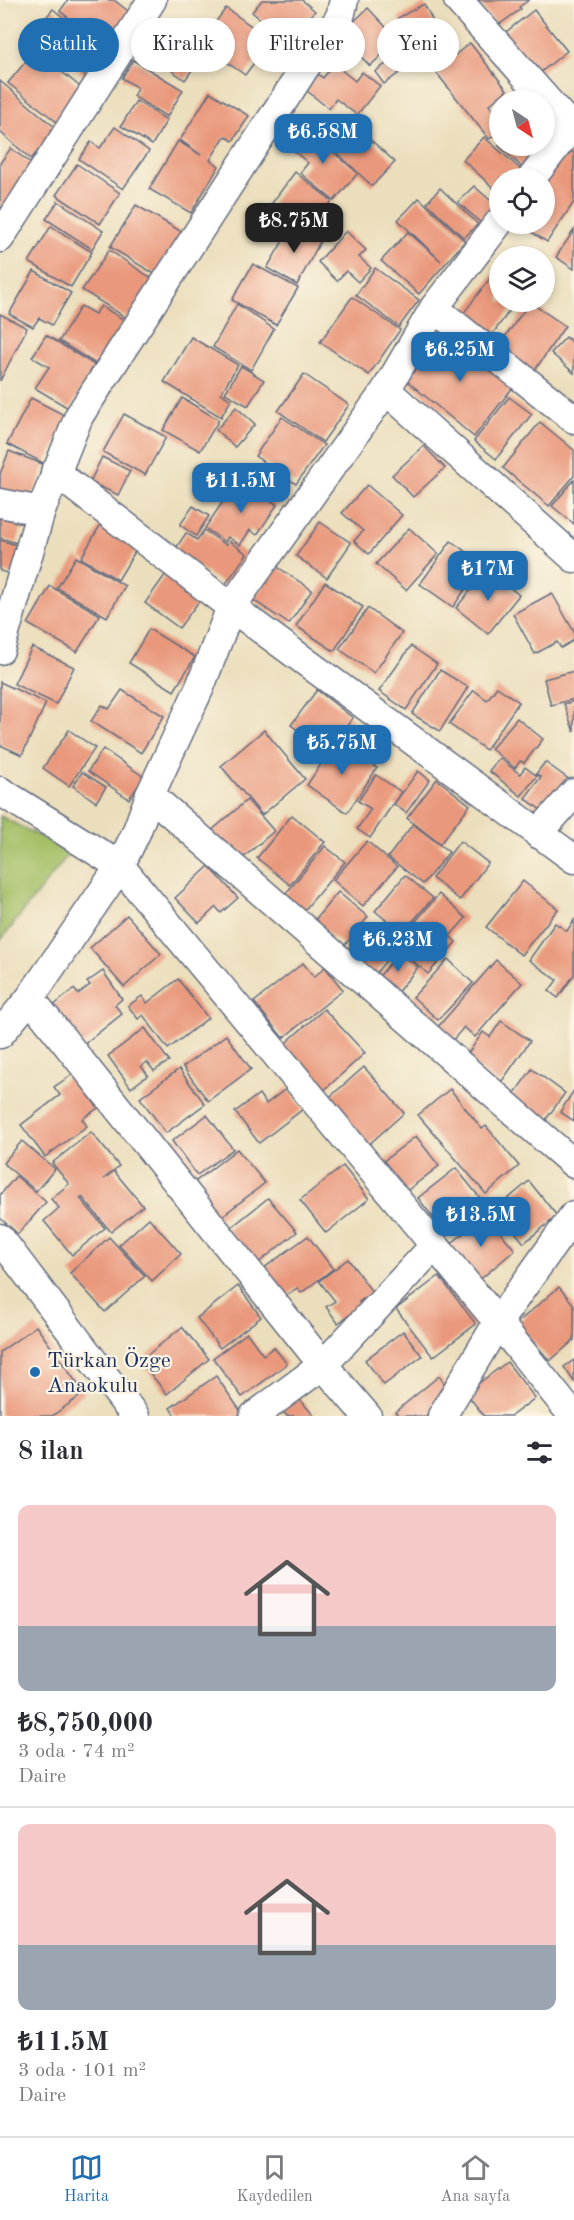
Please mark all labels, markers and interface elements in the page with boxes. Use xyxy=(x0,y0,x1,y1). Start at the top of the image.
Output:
chip: Satılık xyxy=(18,18,119,72)
chip: Kiralık xyxy=(131,18,235,72)
chip: Filtreler xyxy=(247,18,365,72)
chip: Yeni xyxy=(377,18,459,72)
north arrow xyxy=(489,90,555,156)
map controls xyxy=(489,90,555,312)
pin: ₺6.58M xyxy=(274,114,372,165)
text: ₺6.58M xyxy=(288,123,358,143)
button: locate xyxy=(489,168,555,234)
pin: ₺8.75M xyxy=(245,203,343,254)
text: ₺8.75M xyxy=(259,212,329,232)
button: layers xyxy=(489,246,555,312)
pin: ₺6.25M xyxy=(411,332,509,383)
text: ₺6.25M xyxy=(425,341,495,361)
pin: ₺11.5M xyxy=(192,463,290,514)
text: ₺11.5M xyxy=(206,472,276,492)
pin: ₺17M xyxy=(452,551,524,602)
text: ₺17M xyxy=(462,560,514,580)
pin: ₺5.75M xyxy=(293,725,391,776)
text: ₺5.75M xyxy=(307,734,377,754)
pin: ₺6.23M xyxy=(349,922,447,973)
text: ₺6.23M xyxy=(363,931,433,951)
pin: ₺13.5M xyxy=(432,1197,530,1248)
text: ₺13.5M xyxy=(446,1206,516,1226)
place label: Türkan Özge Anaokulu xyxy=(47,1347,171,1397)
marker: Türkan Özge Anaokulu xyxy=(28,1365,42,1379)
icon: filters xyxy=(523,1436,556,1469)
text: 8 ilan xyxy=(18,1439,84,1465)
icon: home xyxy=(233,1544,341,1652)
text: ₺8,750,000 xyxy=(18,1711,153,1737)
text: 3 oda · 74 m² xyxy=(18,1742,135,1762)
text: Daire xyxy=(18,1767,66,1787)
icon: home xyxy=(233,1863,341,1971)
text: ₺11.5M xyxy=(18,2030,109,2056)
text: 3 oda · 101 m² xyxy=(18,2061,146,2081)
text: Daire xyxy=(18,2086,66,2106)
tab: Harita xyxy=(64,2151,109,2207)
tab: Kaydedilen xyxy=(237,2151,313,2207)
tab: Ana sayfa xyxy=(441,2151,510,2207)

